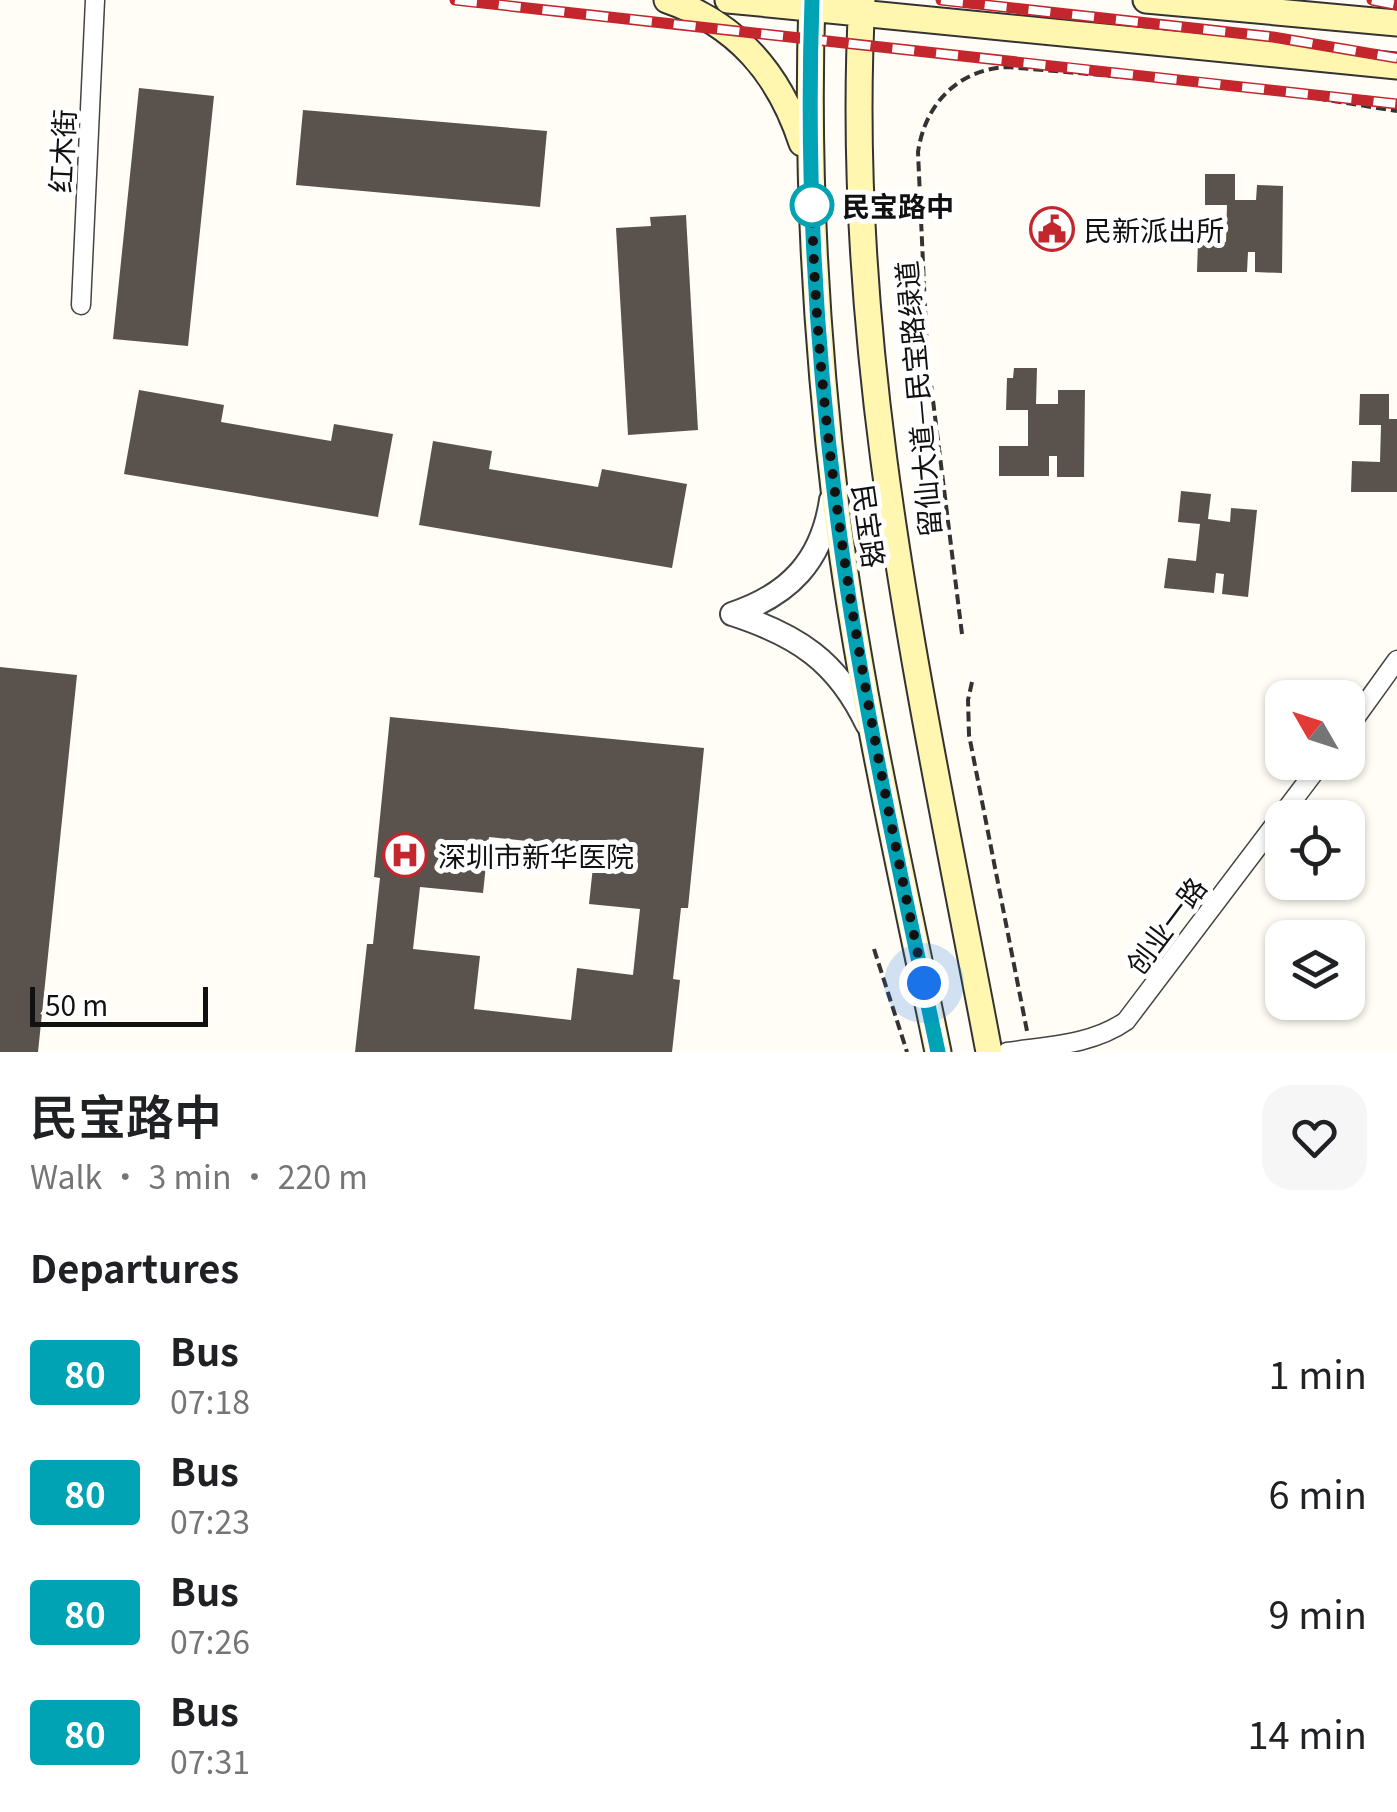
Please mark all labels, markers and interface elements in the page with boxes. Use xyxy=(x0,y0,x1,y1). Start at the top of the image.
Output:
street label: 红木街 xyxy=(39,108,83,194)
marker: 民宝路中 xyxy=(791,184,833,226)
place label: 民宝路中 xyxy=(842,185,954,225)
public building icon: 民新派出所 xyxy=(1029,206,1075,252)
place label: 民新派出所 xyxy=(1084,209,1224,249)
street label: 留仙大道—民宝路绿道 xyxy=(885,259,949,539)
street label: 民宝路 xyxy=(844,482,896,570)
north arrow xyxy=(1265,680,1365,780)
map controls xyxy=(1265,680,1365,1020)
button: locate xyxy=(1265,800,1365,900)
hospital icon: 深圳市新华医院 xyxy=(382,832,428,878)
place label: 深圳市新华医院 xyxy=(438,835,634,875)
street label: 创业一路 xyxy=(1115,868,1215,982)
button: layers xyxy=(1265,920,1365,1020)
your location xyxy=(899,958,949,1008)
scale bar xyxy=(30,982,208,1026)
text: 50 m xyxy=(45,984,108,1024)
text: 民宝路中 xyxy=(30,1079,222,1149)
button: heart xyxy=(1262,1085,1367,1190)
text: Walk · 3 min · 220 m xyxy=(30,1152,368,1198)
text: Departures xyxy=(30,1239,239,1294)
text: Bus xyxy=(170,1322,239,1377)
text: 1 min xyxy=(1269,1345,1367,1400)
text: 80 xyxy=(64,1347,106,1398)
text: 07:18 xyxy=(170,1377,250,1423)
text: Bus xyxy=(170,1442,239,1497)
text: 6 min xyxy=(1269,1465,1367,1520)
text: 80 xyxy=(64,1467,106,1518)
text: 07:23 xyxy=(170,1497,250,1543)
text: Bus xyxy=(170,1562,239,1617)
text: 9 min xyxy=(1269,1585,1367,1640)
text: 80 xyxy=(64,1587,106,1638)
text: 07:26 xyxy=(170,1617,250,1663)
text: Bus xyxy=(170,1682,239,1737)
text: 14 min xyxy=(1247,1705,1367,1760)
text: 80 xyxy=(64,1707,106,1758)
text: 07:31 xyxy=(170,1737,250,1783)

